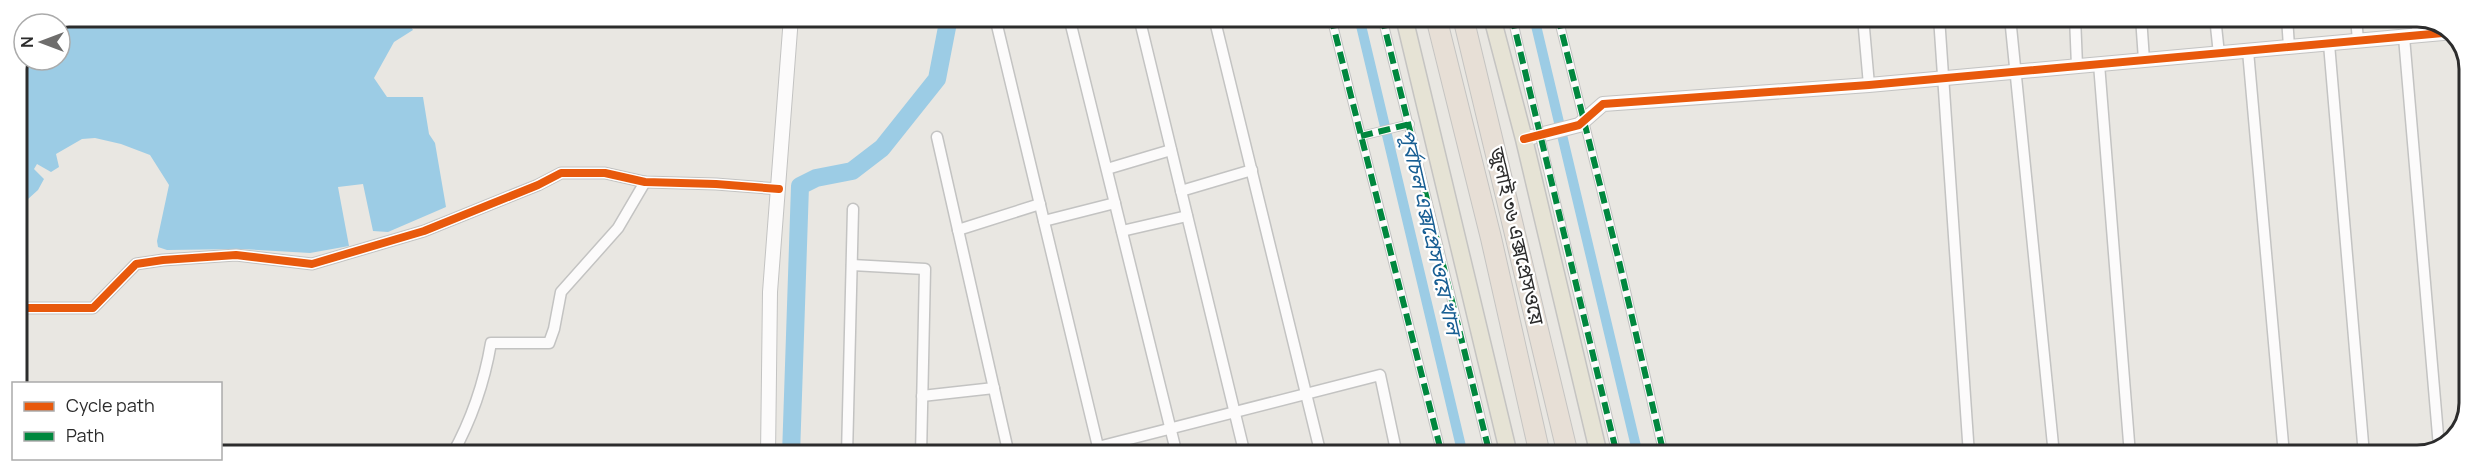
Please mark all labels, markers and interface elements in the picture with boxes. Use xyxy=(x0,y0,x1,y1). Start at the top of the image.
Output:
north arrow xyxy=(12,12,72,72)
text: N xyxy=(16,36,38,48)
water label: পূর্বাচল এক্সপ্রেসওয়ে খাল xyxy=(1394,126,1469,341)
street label: জুলাই ৩৬ এক্সপ্রেসওয়ে xyxy=(1484,143,1551,328)
legend xyxy=(12,382,222,460)
text: Cycle path xyxy=(66,393,155,417)
text: Path xyxy=(66,423,104,447)

